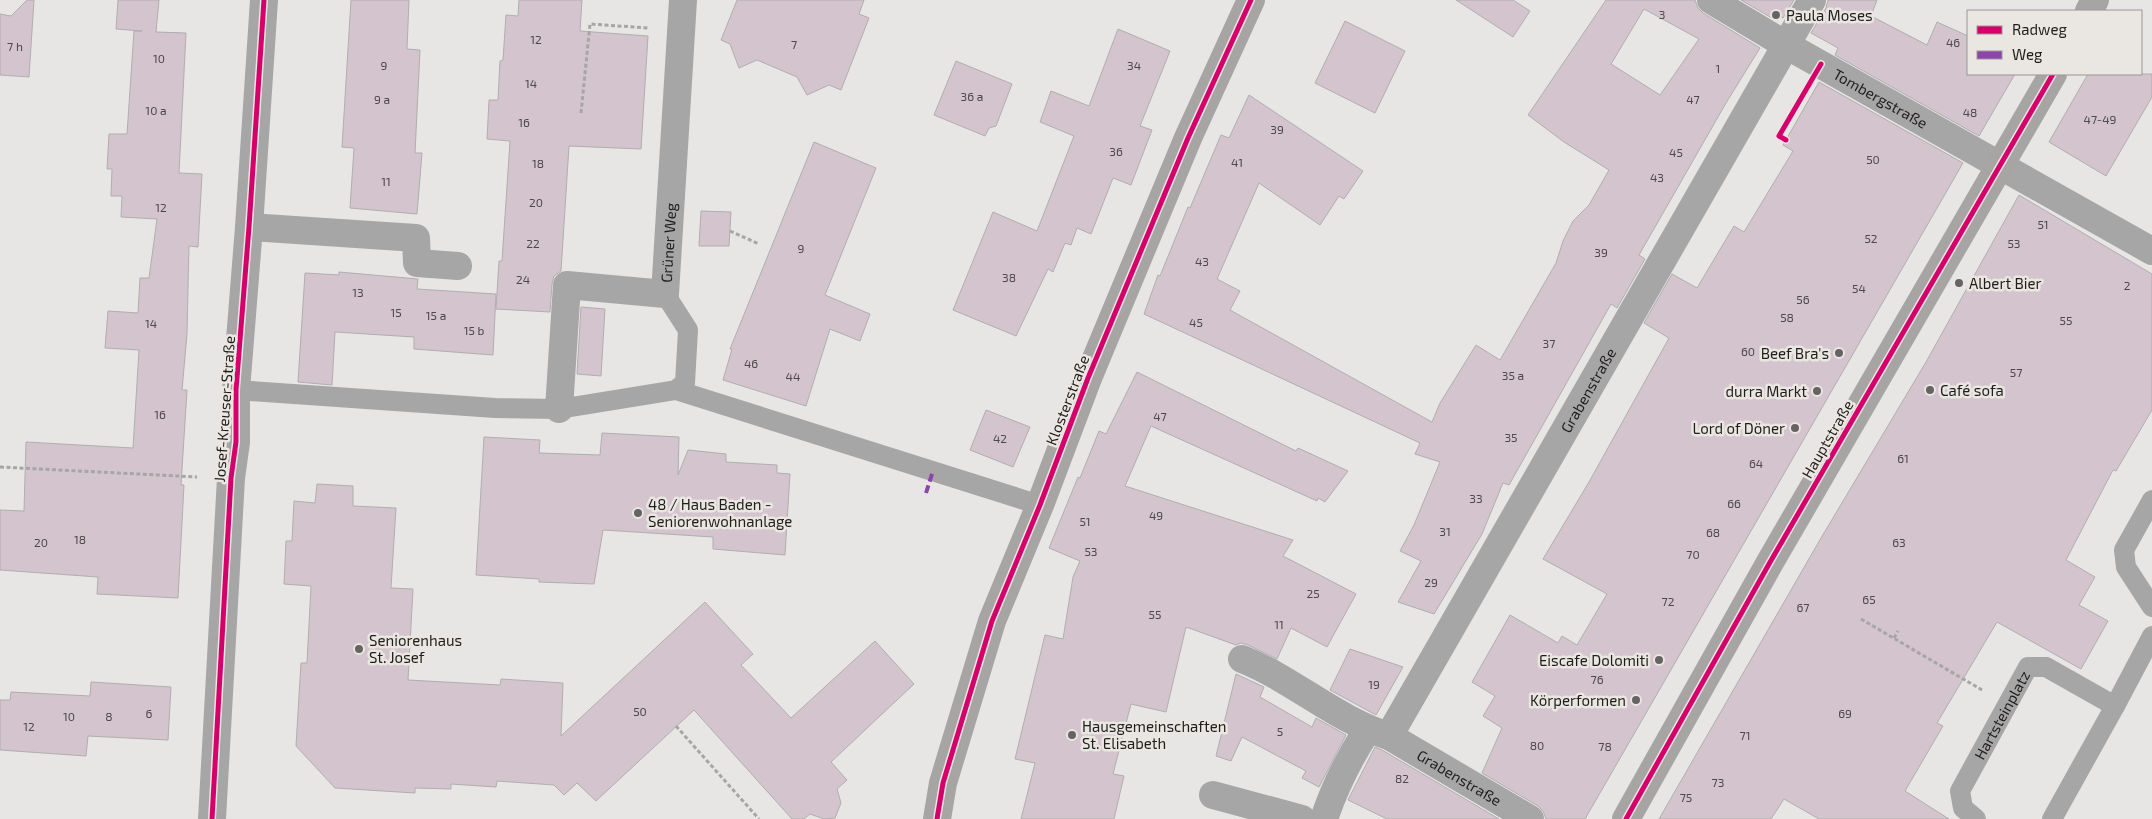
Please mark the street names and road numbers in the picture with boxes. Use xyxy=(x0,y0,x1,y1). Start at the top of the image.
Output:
street label: Tombergstraße xyxy=(1830,65,1931,132)
street label: Grüner Weg xyxy=(657,202,680,283)
street label: Josef-Kreuser-Straße xyxy=(210,335,238,483)
street label: Grabenstraße xyxy=(1556,344,1619,436)
street label: Klosterstraße xyxy=(1042,352,1092,448)
street label: Hauptstraße xyxy=(1797,397,1857,481)
street label: Hartsteinplatz xyxy=(1970,667,2033,763)
street label: Grabenstraße xyxy=(1414,746,1505,809)

